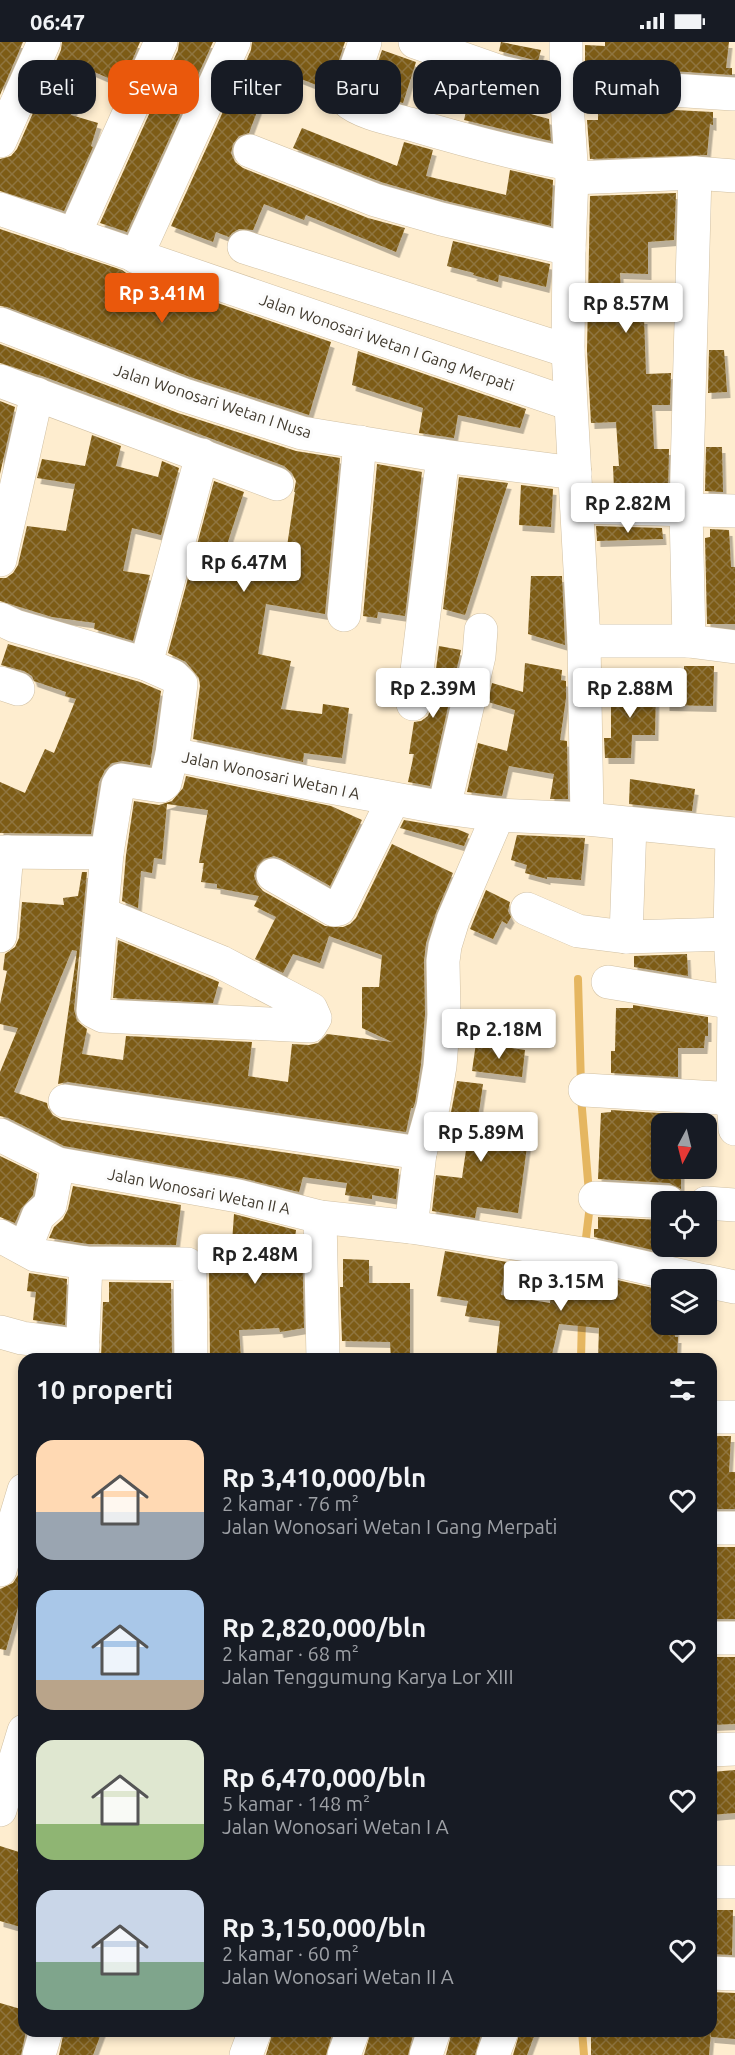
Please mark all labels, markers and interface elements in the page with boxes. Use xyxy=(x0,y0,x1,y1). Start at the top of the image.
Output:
text: 06:47 xyxy=(30,9,85,34)
chip: Beli xyxy=(18,60,96,114)
chip: Sewa xyxy=(108,60,199,114)
chip: Filter xyxy=(211,60,303,114)
chip: Baru xyxy=(315,60,401,114)
chip: Apartemen xyxy=(413,60,561,114)
chip: Rumah xyxy=(573,60,681,114)
pin: Rp 3.41M xyxy=(100,273,224,324)
text: Rp 3.41M xyxy=(119,281,205,304)
pin: Rp 8.57M xyxy=(564,283,688,334)
street label: Jalan Wonosari Wetan I Gang Merpati xyxy=(257,290,517,394)
text: Rp 8.57M xyxy=(583,291,669,314)
street label: Jalan Wonosari Wetan I Nusa xyxy=(112,361,314,441)
pin: Rp 2.82M xyxy=(566,483,690,534)
text: Rp 2.82M xyxy=(585,491,671,514)
pin: Rp 6.47M xyxy=(182,542,306,593)
text: Rp 6.47M xyxy=(201,550,287,573)
pin: Rp 2.39M xyxy=(371,668,495,719)
pin: Rp 2.88M xyxy=(568,668,692,719)
text: Rp 2.39M xyxy=(390,676,476,699)
text: Rp 2.88M xyxy=(587,676,673,699)
street label: Jalan Wonosari Wetan I A xyxy=(180,747,362,803)
pin: Rp 2.18M xyxy=(437,1009,561,1060)
text: Rp 2.18M xyxy=(456,1017,542,1040)
pin: Rp 5.89M xyxy=(419,1112,543,1163)
north arrow xyxy=(651,1113,717,1179)
map controls xyxy=(651,1113,717,1335)
text: Rp 5.89M xyxy=(438,1120,524,1143)
street label: Jalan Wonosari Wetan II A xyxy=(106,1164,292,1218)
button: locate xyxy=(651,1191,717,1257)
pin: Rp 2.48M xyxy=(193,1234,317,1285)
text: Rp 2.48M xyxy=(212,1242,298,1265)
pin: Rp 3.15M xyxy=(499,1261,623,1312)
text: Rp 3.15M xyxy=(518,1269,604,1292)
button: layers xyxy=(651,1269,717,1335)
icon: filters xyxy=(666,1373,699,1406)
text: 10 properti xyxy=(36,1375,173,1404)
text: Rp 3,410,000/bln xyxy=(222,1463,426,1492)
icon: home xyxy=(84,1464,156,1536)
icon: heart xyxy=(666,1484,699,1517)
text: 2 kamar · 76 m² xyxy=(222,1492,359,1515)
text: Jalan Wonosari Wetan I Gang Merpati xyxy=(222,1515,557,1538)
text: Rp 2,820,000/bln xyxy=(222,1613,426,1642)
icon: home xyxy=(84,1614,156,1686)
icon: heart xyxy=(666,1634,699,1667)
text: 2 kamar · 68 m² xyxy=(222,1642,359,1665)
text: Jalan Tenggumung Karya Lor XIII xyxy=(222,1665,514,1688)
text: Rp 6,470,000/bln xyxy=(222,1763,426,1792)
icon: home xyxy=(84,1764,156,1836)
icon: heart xyxy=(666,1784,699,1817)
text: 5 kamar · 148 m² xyxy=(222,1792,370,1815)
text: Jalan Wonosari Wetan I A xyxy=(222,1815,449,1838)
text: Rp 3,150,000/bln xyxy=(222,1913,426,1942)
icon: home xyxy=(84,1914,156,1986)
icon: heart xyxy=(666,1934,699,1967)
text: 2 kamar · 60 m² xyxy=(222,1942,359,1965)
text: Jalan Wonosari Wetan II A xyxy=(222,1965,454,1988)

